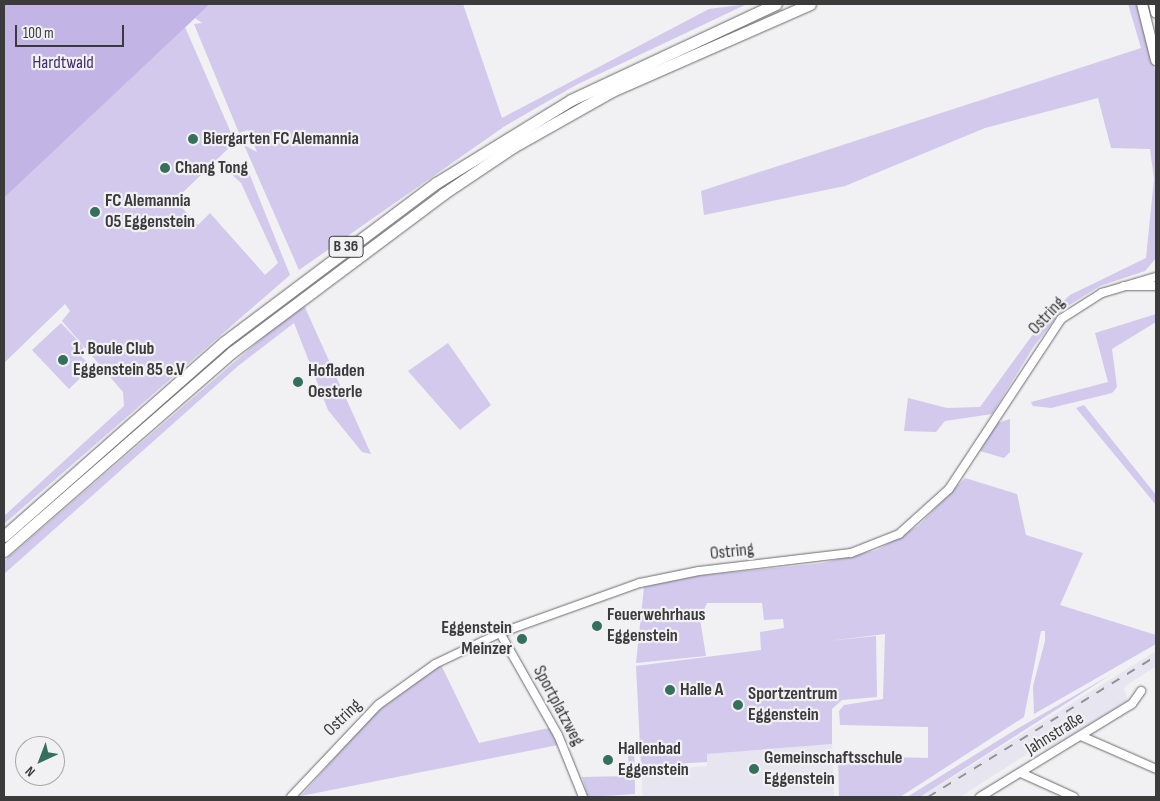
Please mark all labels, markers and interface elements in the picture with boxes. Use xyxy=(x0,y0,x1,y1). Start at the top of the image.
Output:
scale bar xyxy=(18,15,126,47)
text: 100 m xyxy=(23,24,54,43)
park label: Hardtwald xyxy=(32,52,94,74)
place label: Biergarten FC Alemannia xyxy=(203,128,359,150)
marker: Biergarten FC Alemannia xyxy=(187,133,199,145)
place label: Chang Tong xyxy=(175,157,248,179)
marker: Chang Tong xyxy=(159,162,171,174)
place label: FC Alemannia 05 Eggenstein xyxy=(105,191,195,233)
marker: FC Alemannia 05 Eggenstein xyxy=(89,206,101,218)
road number: B 36 xyxy=(328,233,364,260)
street label: Ostring xyxy=(1024,292,1070,340)
place label: 1. Boule Club Eggenstein 85 e.V xyxy=(73,339,185,382)
marker: 1. Boule Club Eggenstein 85 e.V xyxy=(57,354,69,366)
place label: Hofladen Oesterle xyxy=(308,361,365,404)
marker: Hofladen Oesterle xyxy=(292,376,304,388)
street label: Ostring xyxy=(709,539,755,565)
place label: Feuerwehrhaus Eggenstein xyxy=(607,605,705,648)
place label: Eggenstein Meinzer xyxy=(441,618,512,660)
marker: Feuerwehrhaus Eggenstein xyxy=(591,620,603,632)
marker: Eggenstein Meinzer xyxy=(516,633,528,645)
street label: Sportplatzweg xyxy=(528,662,588,750)
place label: Halle A xyxy=(680,679,723,701)
marker: Halle A xyxy=(664,684,676,696)
place label: Sportzentrum Eggenstein xyxy=(748,684,837,726)
street label: Ostring xyxy=(320,695,366,741)
marker: Sportzentrum Eggenstein xyxy=(732,699,744,711)
street label: Jahnstraße xyxy=(1022,708,1088,760)
north arrow xyxy=(15,736,65,786)
place label: Hallenbad Eggenstein xyxy=(618,739,689,782)
place label: Gemeinschaftsschule Eggenstein xyxy=(764,748,902,791)
marker: Hallenbad Eggenstein xyxy=(602,754,614,766)
text: N xyxy=(22,763,39,780)
marker: Gemeinschaftsschule Eggenstein xyxy=(748,763,760,775)

